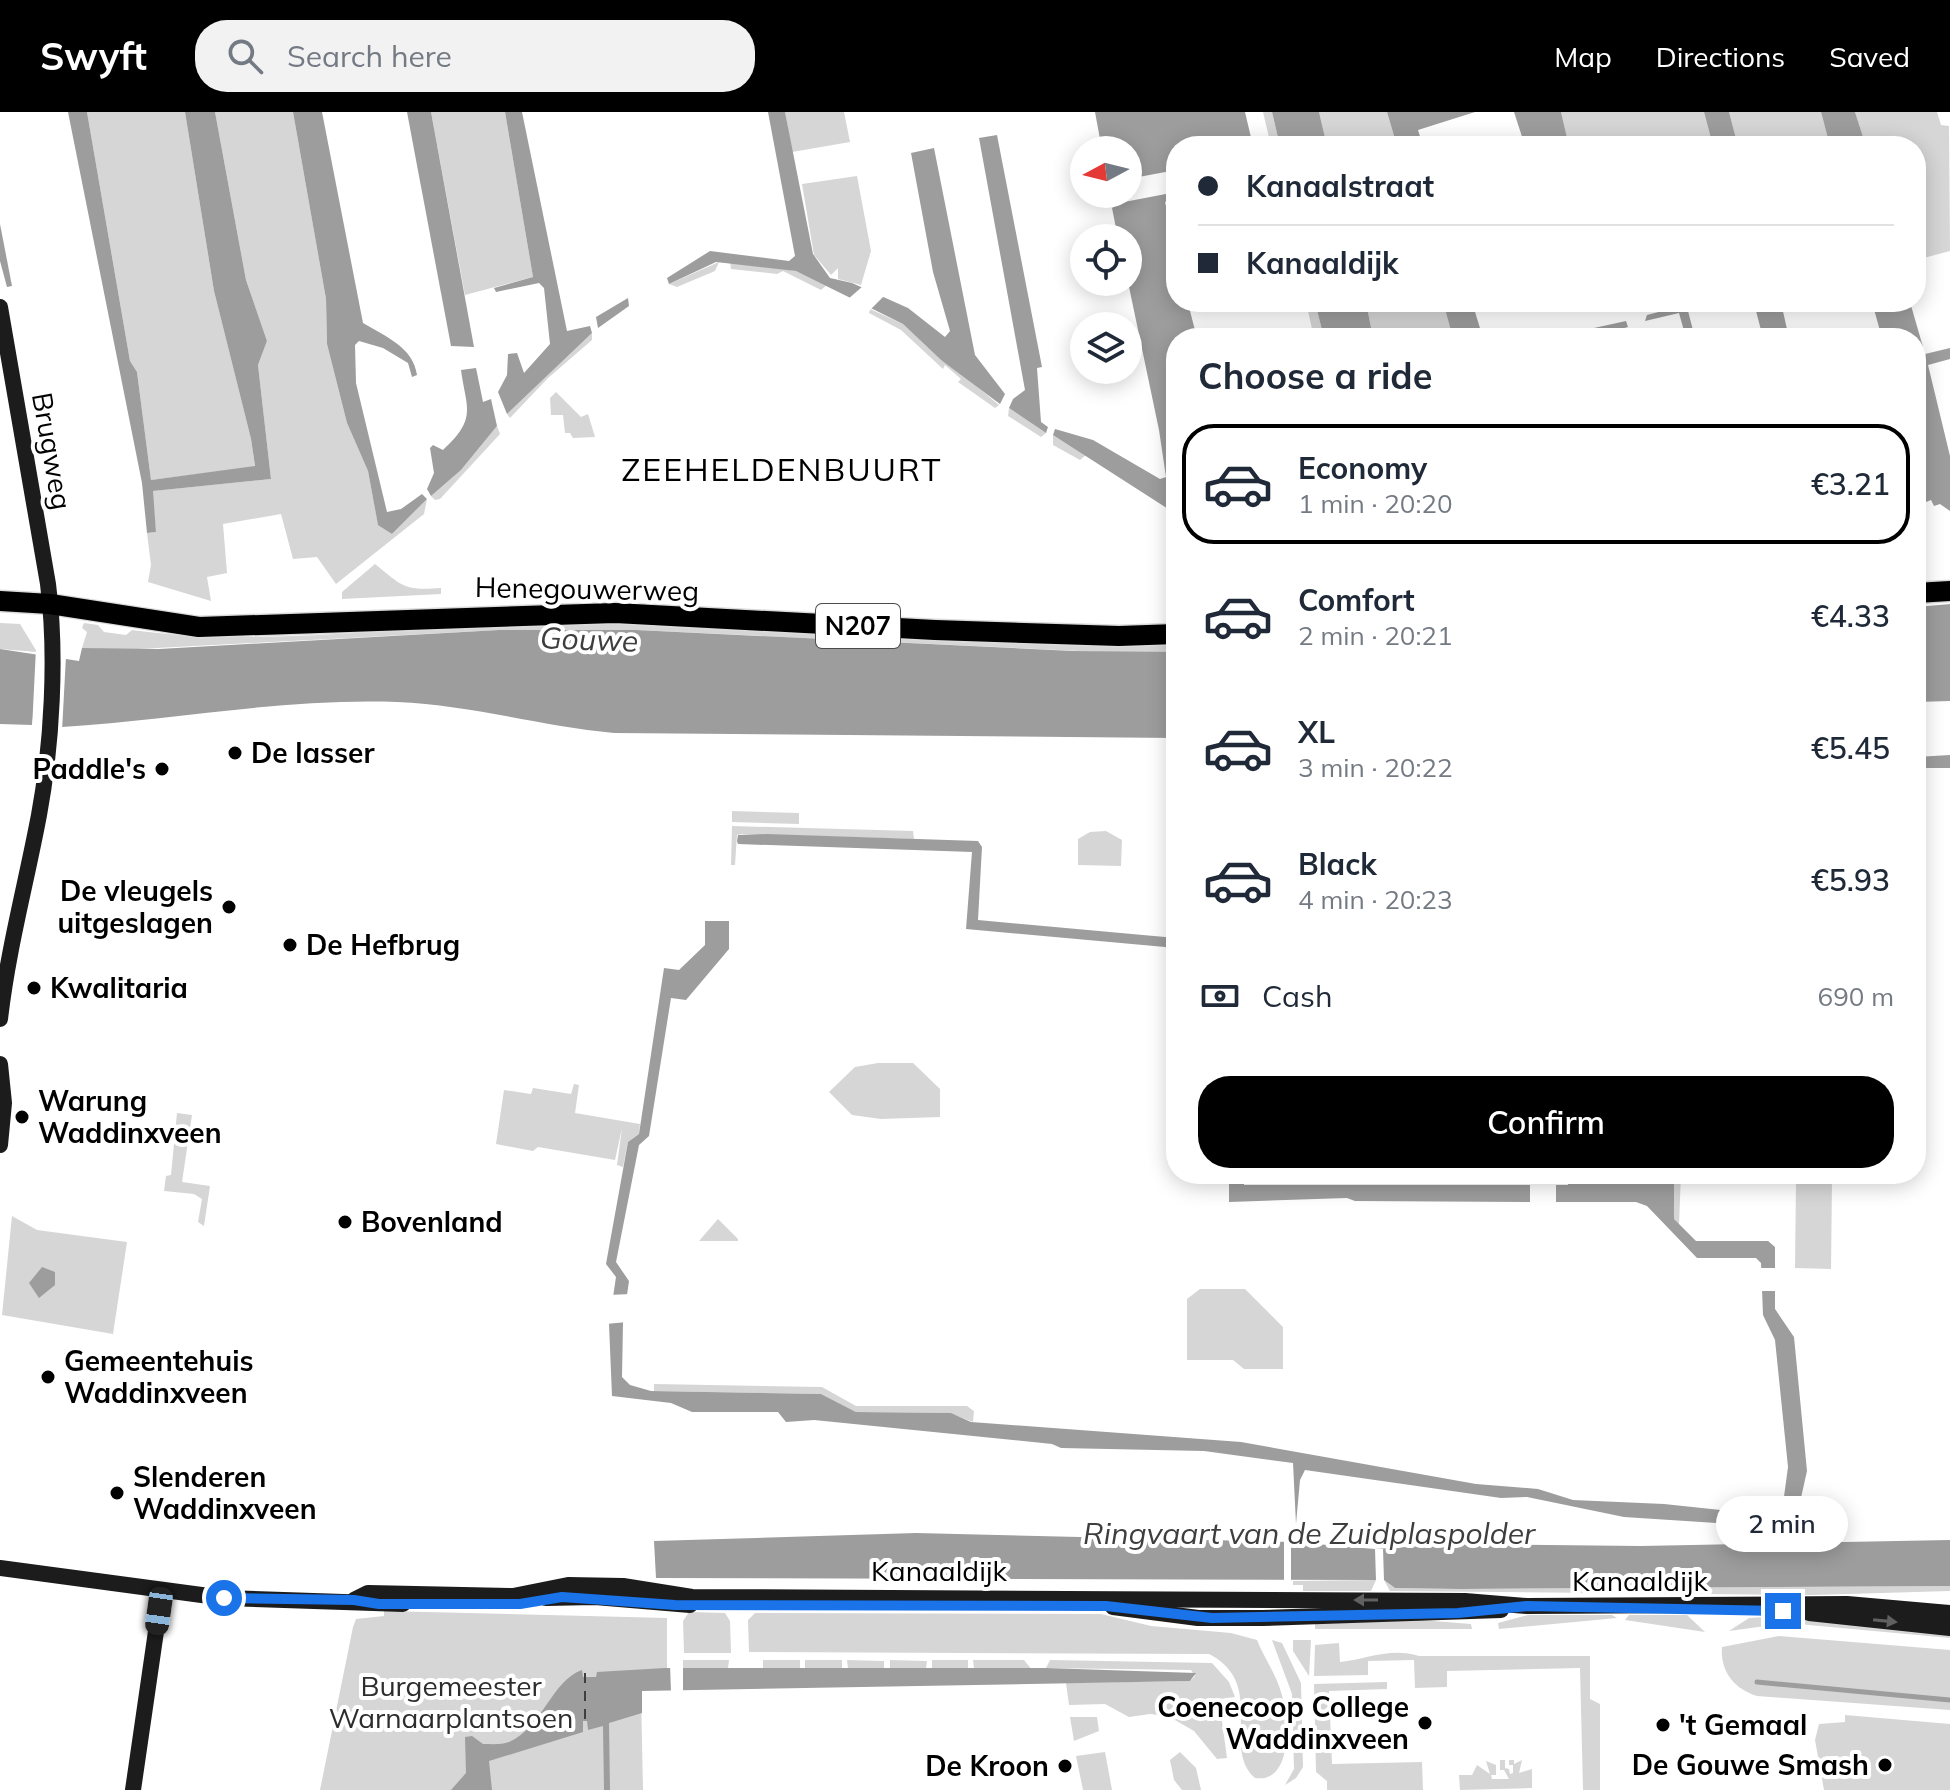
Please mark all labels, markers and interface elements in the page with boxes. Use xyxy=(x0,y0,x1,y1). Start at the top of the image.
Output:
search box xyxy=(195,20,755,92)
text: Swyft xyxy=(40,32,147,80)
icon: search xyxy=(223,34,267,78)
text: Search here xyxy=(287,37,452,75)
text: Map xyxy=(1554,39,1612,74)
text: Directions xyxy=(1656,39,1785,74)
text: Saved xyxy=(1829,39,1910,74)
north arrow xyxy=(1070,136,1142,208)
map controls xyxy=(1070,136,1142,384)
text: Kanaalstraat xyxy=(1246,167,1434,205)
button: locate xyxy=(1070,224,1142,296)
text: Kanaaldijk xyxy=(1246,244,1399,282)
button: layers xyxy=(1070,312,1142,384)
text: Choose a ride xyxy=(1198,353,1432,398)
street label: Brugweg xyxy=(25,390,80,512)
icon: car xyxy=(1202,448,1274,520)
district label: ZEEHELDENBUURT xyxy=(621,449,943,489)
text: Economy xyxy=(1298,449,1427,487)
text: €3.21 xyxy=(1811,465,1890,503)
text: 1 min · 20:20 xyxy=(1298,487,1453,520)
street label: Henegouwerweg xyxy=(475,569,699,608)
icon: car xyxy=(1202,580,1274,652)
text: Comfort xyxy=(1298,581,1415,619)
text: €4.33 xyxy=(1811,597,1890,635)
road number: N207 xyxy=(816,604,900,648)
water label: Gouwe xyxy=(539,618,639,660)
text: 2 min · 20:21 xyxy=(1298,619,1453,652)
icon: car xyxy=(1202,712,1274,784)
text: XL xyxy=(1298,713,1335,751)
text: €5.45 xyxy=(1811,729,1890,767)
place label: De lasser xyxy=(251,735,374,770)
marker: De lasser xyxy=(226,744,244,762)
place label: Paddle's xyxy=(32,751,146,786)
text: 3 min · 20:22 xyxy=(1298,751,1453,784)
marker: Paddle's xyxy=(153,760,171,778)
icon: car xyxy=(1202,844,1274,916)
text: Black xyxy=(1298,845,1377,883)
text: €5.93 xyxy=(1811,861,1890,899)
place label: De vleugels uitgeslagen xyxy=(57,873,213,940)
text: 4 min · 20:23 xyxy=(1298,883,1453,916)
marker: De vleugels uitgeslagen xyxy=(220,898,238,916)
place label: De Hefbrug xyxy=(306,927,460,962)
marker: De Hefbrug xyxy=(281,936,299,954)
place label: Kwalitaria xyxy=(50,970,188,1005)
icon: cash xyxy=(1198,974,1242,1018)
text: Cash xyxy=(1262,977,1333,1015)
marker: Kwalitaria xyxy=(25,979,43,997)
text: 690 m xyxy=(1818,980,1894,1013)
button: Confirm xyxy=(1198,1076,1894,1168)
place label: Warung Waddinxveen xyxy=(38,1083,222,1150)
marker: Warung Waddinxveen xyxy=(13,1108,31,1126)
place label: Bovenland xyxy=(361,1204,503,1239)
marker: Bovenland xyxy=(336,1213,354,1231)
place label: Gemeentehuis Waddinxveen xyxy=(64,1343,254,1410)
marker: Gemeentehuis Waddinxveen xyxy=(39,1368,57,1386)
place label: Slenderen Waddinxveen xyxy=(133,1459,317,1526)
marker: Slenderen Waddinxveen xyxy=(108,1484,126,1502)
callout: 2 min xyxy=(1717,1495,1849,1551)
text: 2 min xyxy=(1748,1507,1816,1540)
water label: Ringvaart van de Zuidplaspolder xyxy=(1083,1514,1536,1552)
street label: Kanaaldijk xyxy=(871,1553,1007,1588)
street label: Kanaaldijk xyxy=(1572,1563,1708,1598)
route start xyxy=(206,1580,242,1616)
car xyxy=(144,1586,174,1636)
route end xyxy=(1765,1593,1801,1629)
one-way arrow xyxy=(1353,1594,1378,1606)
one-way arrow xyxy=(1873,1615,1898,1628)
park label: Burgemeester Warnaarplantsoen xyxy=(329,1668,573,1735)
place label: Coenecoop College Waddinxveen xyxy=(1157,1689,1409,1756)
place label: 't Gemaal xyxy=(1679,1707,1807,1742)
marker: Coenecoop College Waddinxveen xyxy=(1416,1714,1434,1732)
marker: 't Gemaal xyxy=(1654,1716,1672,1734)
place label: De Gouwe Smash xyxy=(1632,1747,1869,1782)
place label: De Kroon xyxy=(925,1748,1049,1783)
marker: De Gouwe Smash xyxy=(1876,1756,1894,1774)
marker: De Kroon xyxy=(1056,1757,1074,1775)

